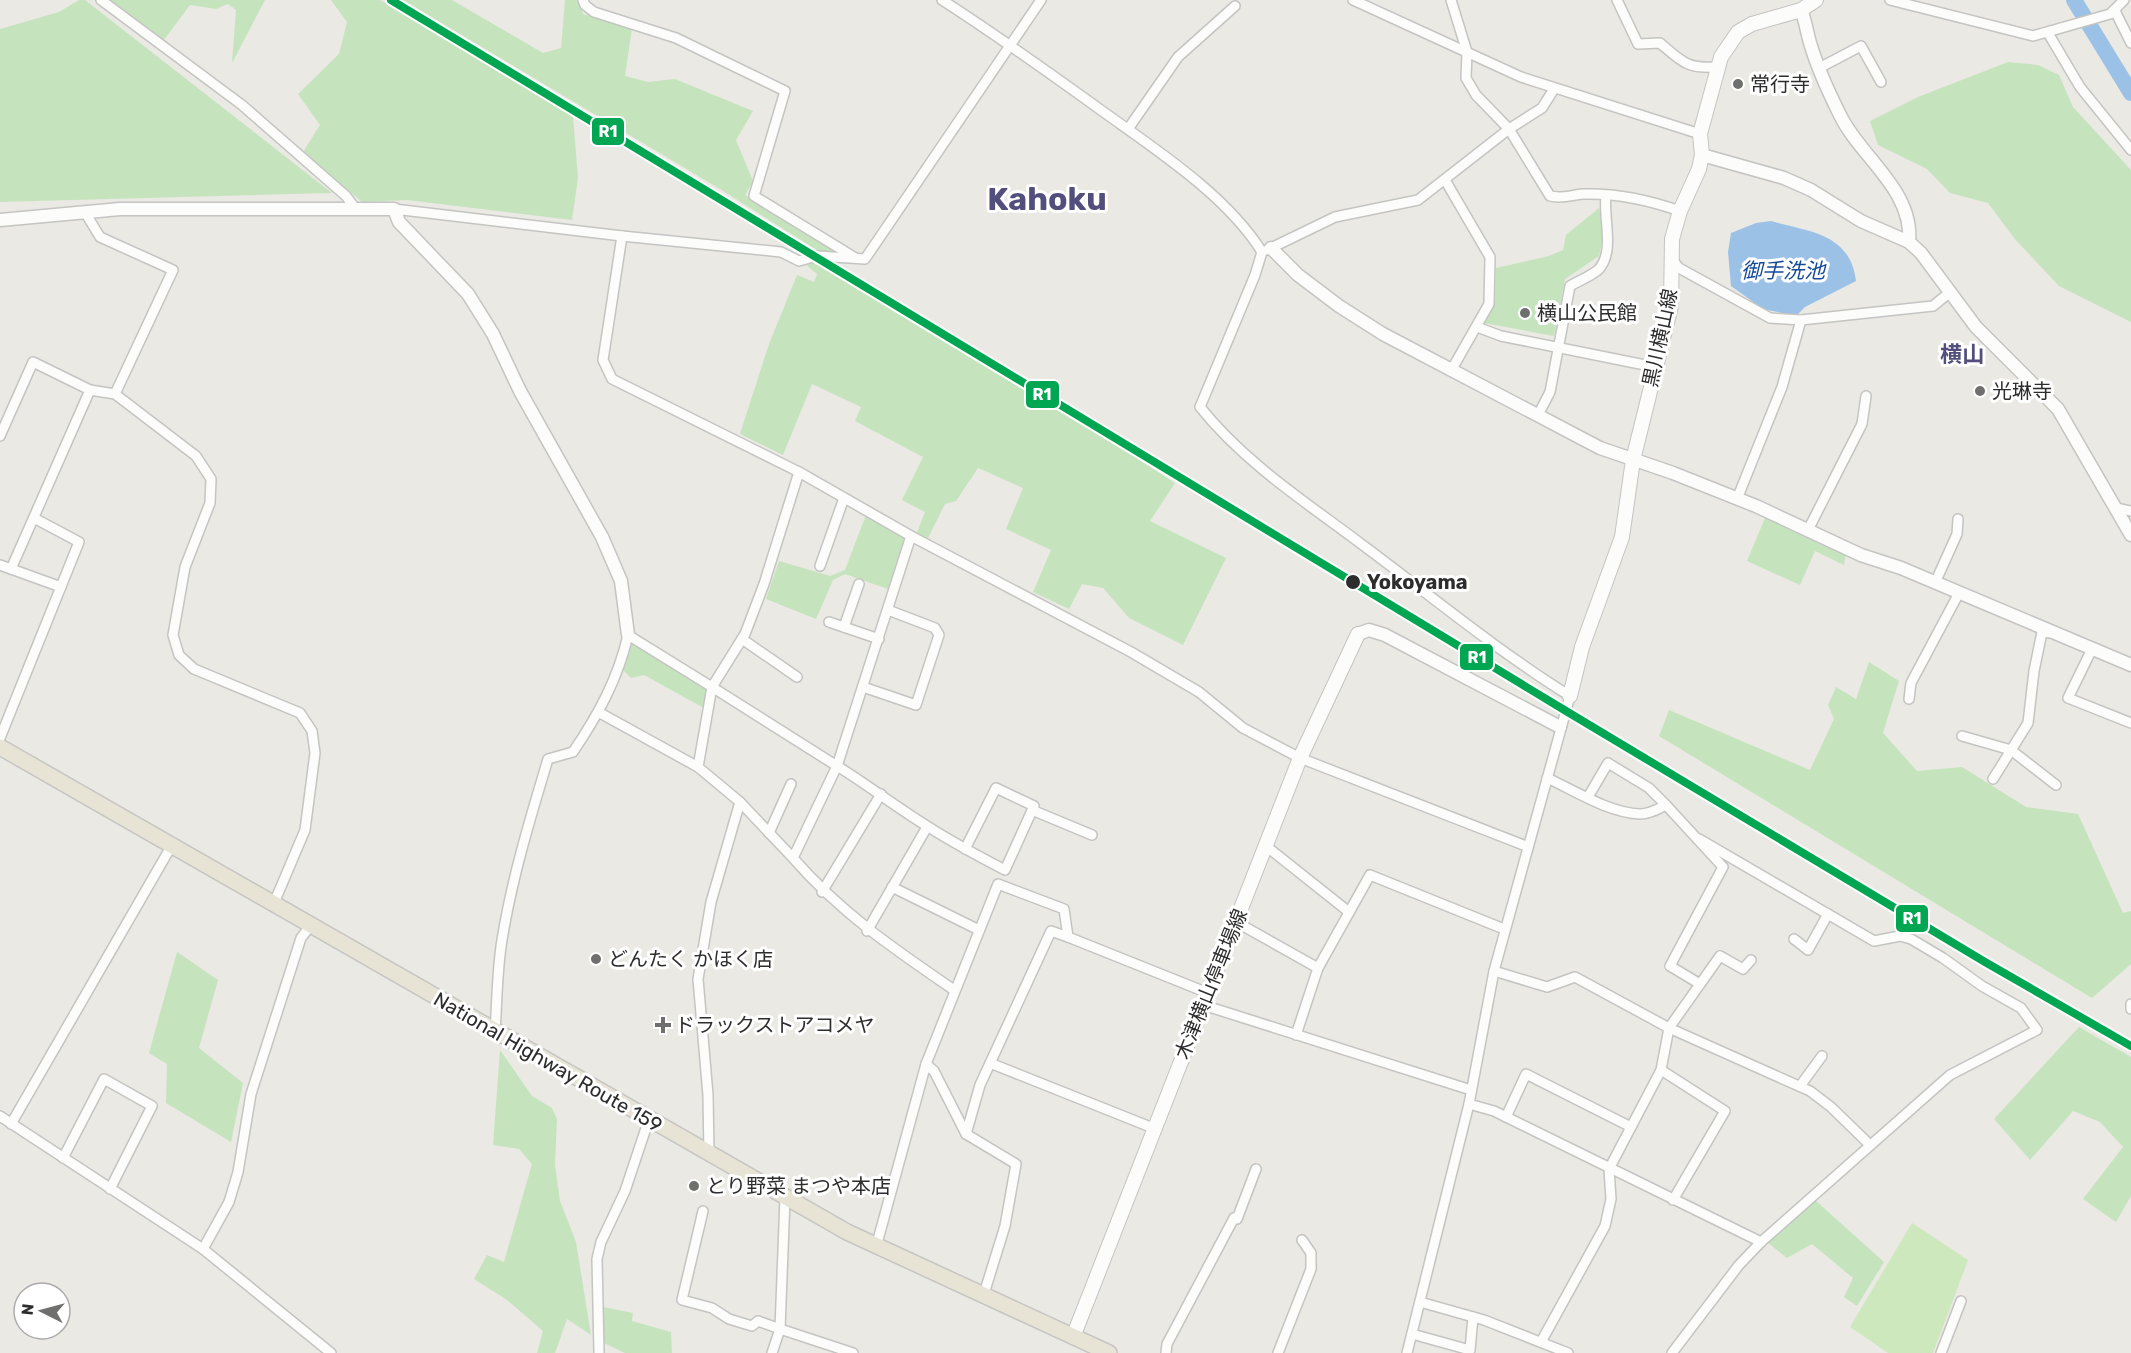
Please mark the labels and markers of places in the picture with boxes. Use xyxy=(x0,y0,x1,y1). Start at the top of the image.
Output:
place label: 常行寺 xyxy=(1750,72,1810,96)
marker: 常行寺 xyxy=(1731,77,1745,91)
place label: 横山公民館 xyxy=(1537,301,1637,325)
marker: 横山公民館 xyxy=(1518,306,1532,320)
place label: 光琳寺 xyxy=(1992,379,2052,403)
marker: 光琳寺 xyxy=(1973,384,1987,398)
place label: Yokoyama xyxy=(1367,570,1468,594)
marker: Yokoyama xyxy=(1344,573,1362,591)
place label: どんたく かほく店 xyxy=(608,947,773,971)
marker: どんたく かほく店 xyxy=(589,952,603,966)
place label: ドラックストアコメヤ xyxy=(675,1013,874,1037)
marker: ドラックストアコメヤ xyxy=(656,1018,670,1032)
place label: とり野菜 まつや本店 xyxy=(706,1174,891,1198)
marker: とり野菜 まつや本店 xyxy=(687,1179,701,1193)

